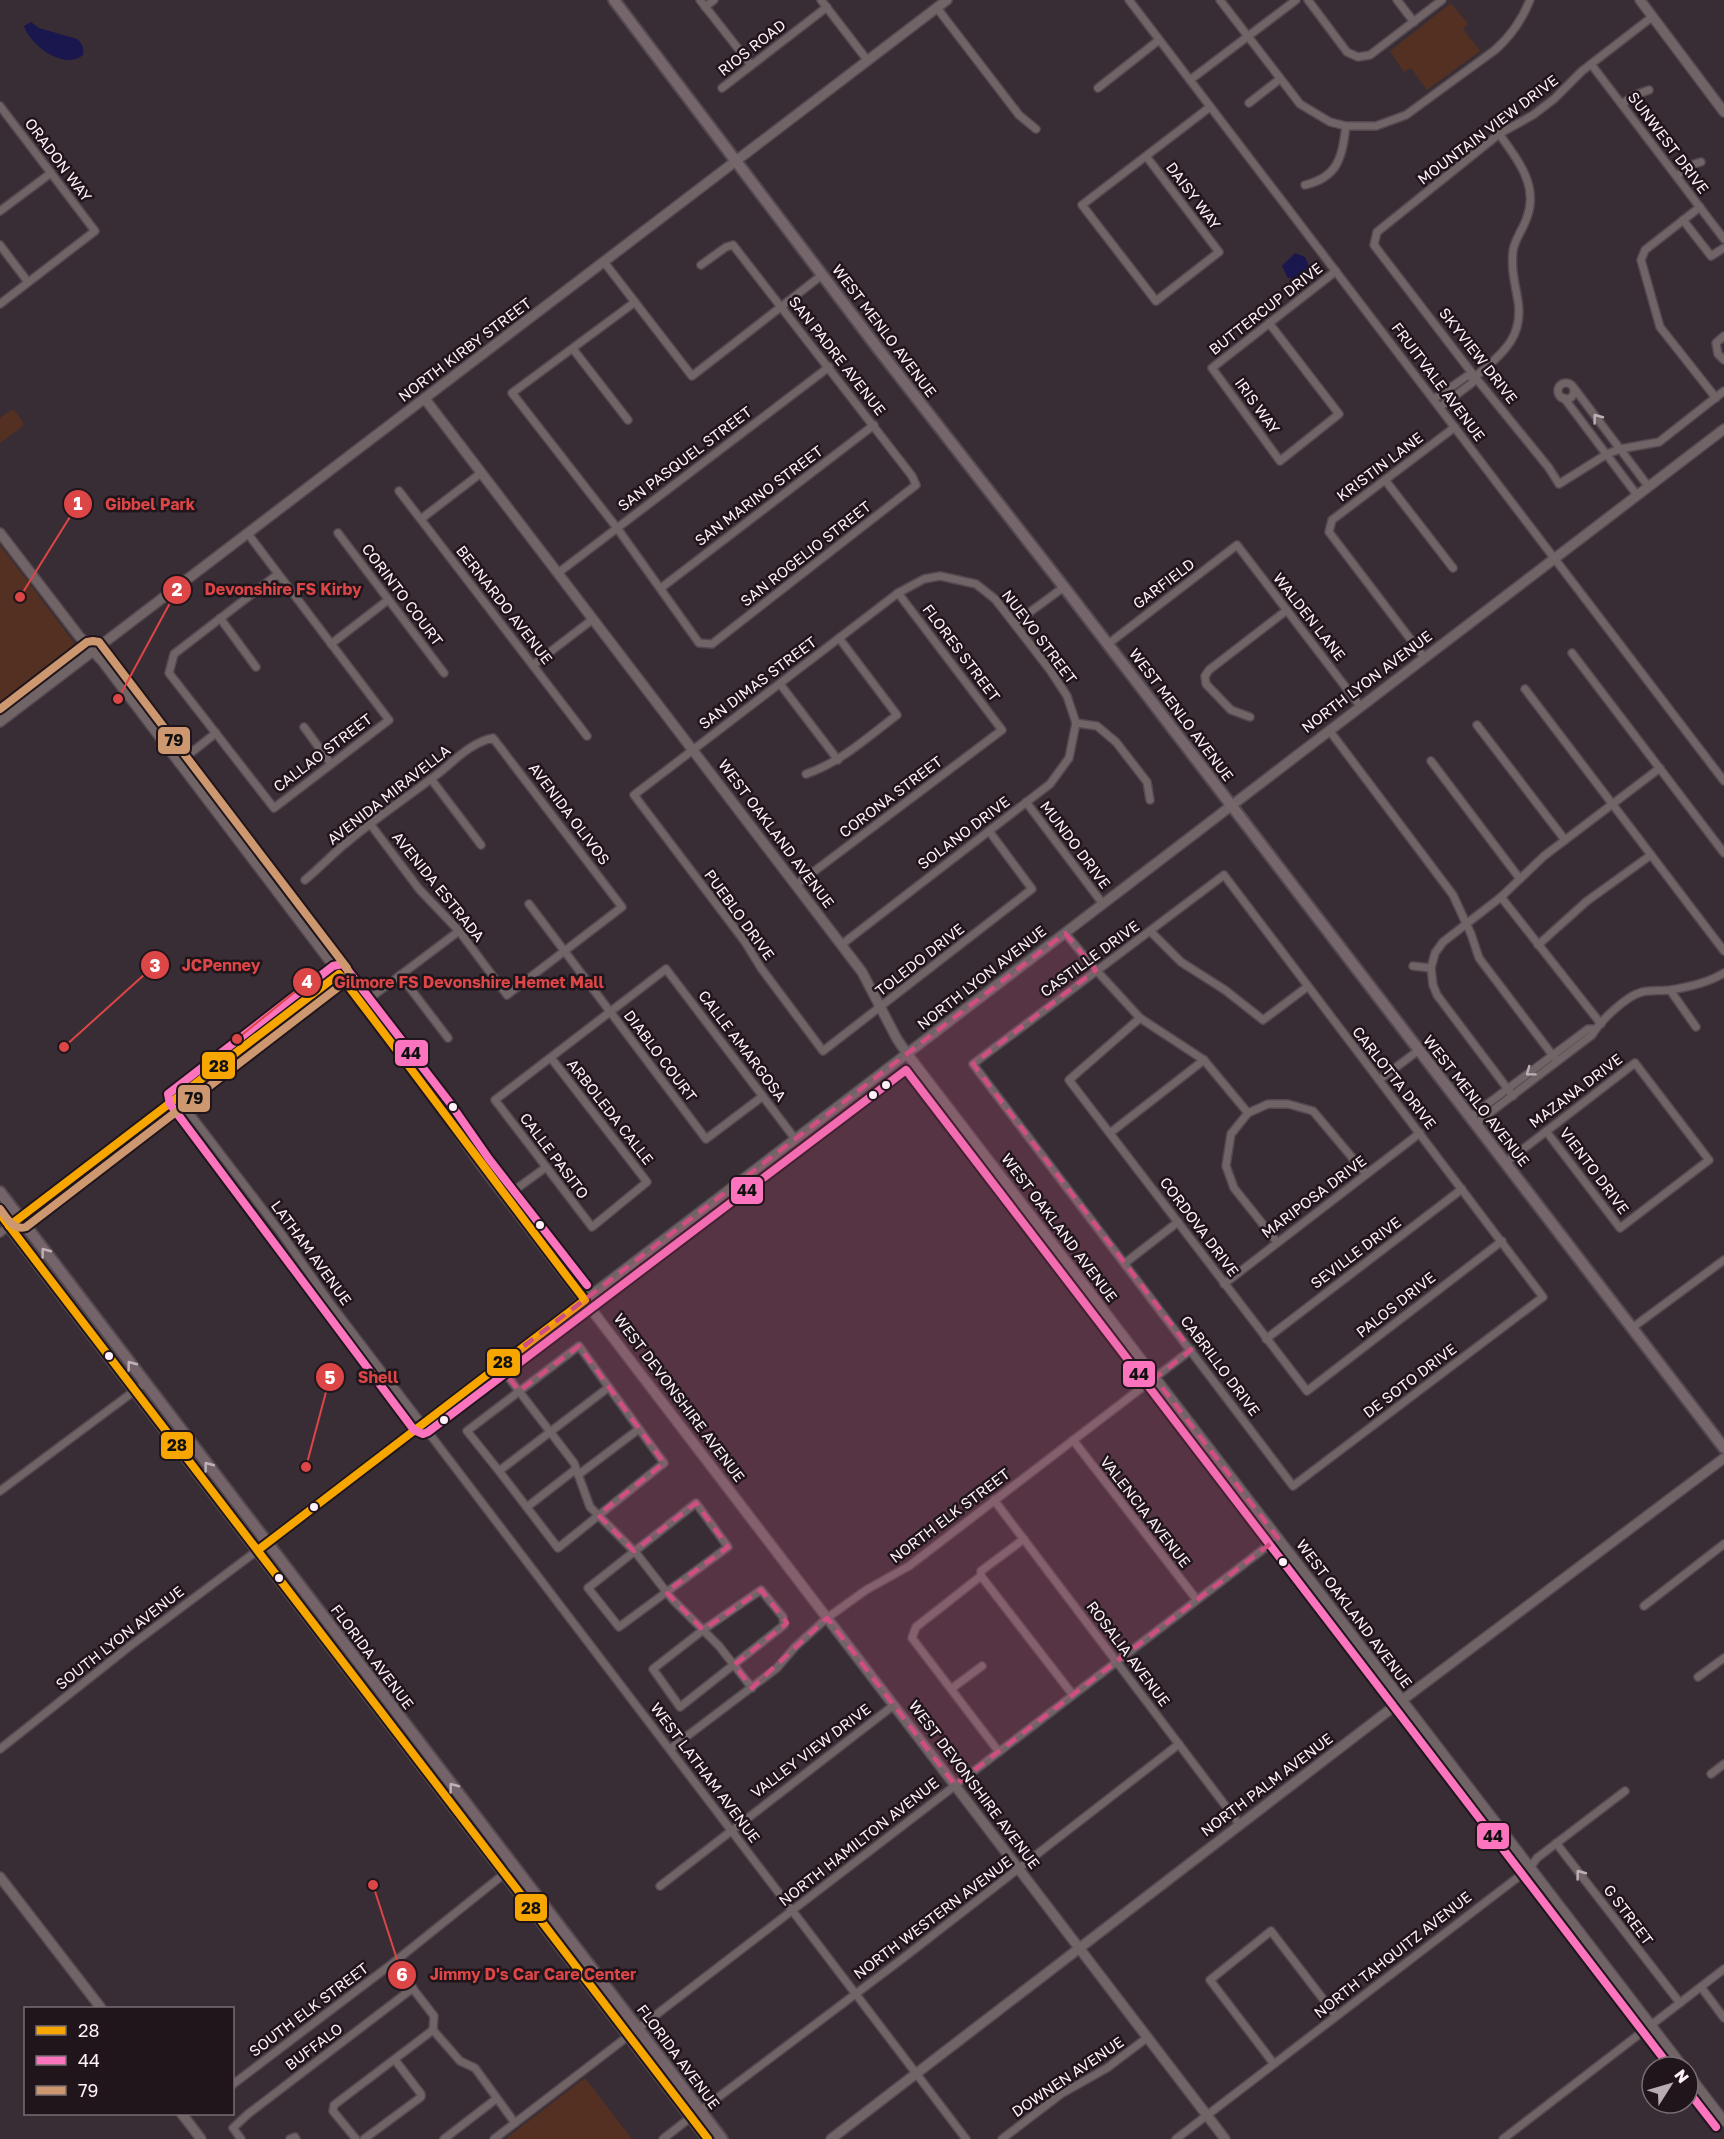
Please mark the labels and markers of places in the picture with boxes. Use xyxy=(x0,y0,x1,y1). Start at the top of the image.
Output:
callout: Gibbel Park xyxy=(63,487,207,521)
callout: Devonshire FS Kirby xyxy=(162,573,373,607)
callout: JCPenney xyxy=(140,948,273,982)
callout: Gilmore FS Devonshire Hemet Mall xyxy=(292,965,616,999)
unlabelled marker xyxy=(880,1079,892,1091)
unlabelled marker xyxy=(867,1089,879,1101)
unlabelled marker xyxy=(447,1101,459,1113)
unlabelled marker xyxy=(534,1219,546,1231)
unlabelled marker xyxy=(103,1350,115,1362)
callout: Shell xyxy=(315,1360,410,1394)
unlabelled marker xyxy=(438,1414,450,1426)
unlabelled marker xyxy=(308,1501,320,1513)
unlabelled marker xyxy=(1277,1556,1289,1568)
unlabelled marker xyxy=(273,1572,285,1584)
callout: Jimmy D's Car Care Center xyxy=(387,1958,648,1992)

